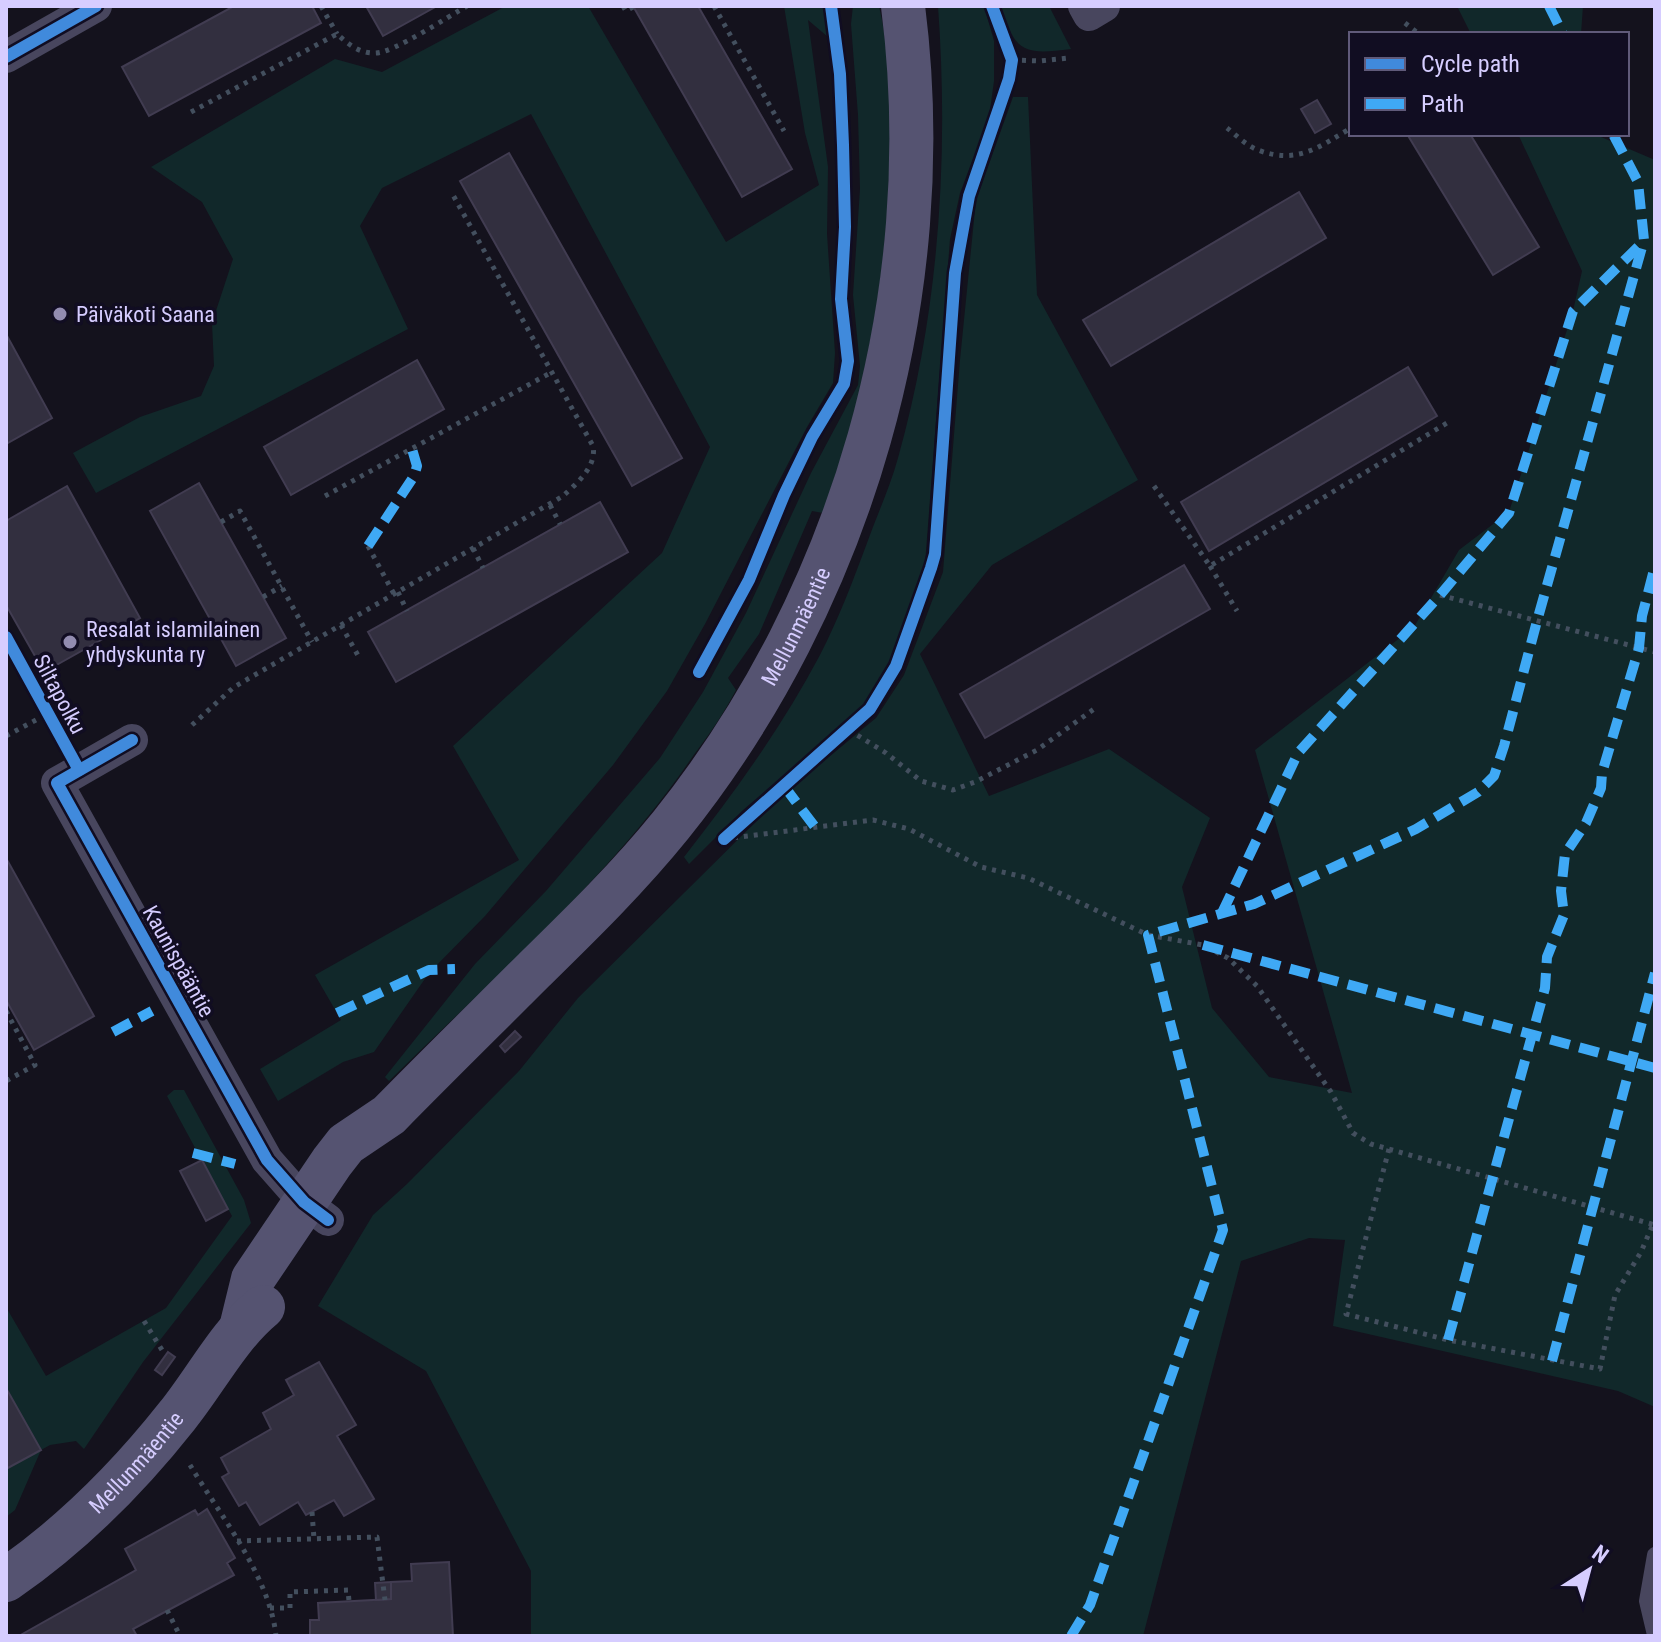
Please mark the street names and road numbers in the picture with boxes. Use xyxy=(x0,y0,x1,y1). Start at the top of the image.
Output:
street label: Mellunmäentie xyxy=(756,564,835,690)
street label: Siltapolku xyxy=(28,650,91,738)
street label: Kaunispääntie xyxy=(138,901,219,1021)
street label: Mellunmäentie xyxy=(84,1407,189,1519)

